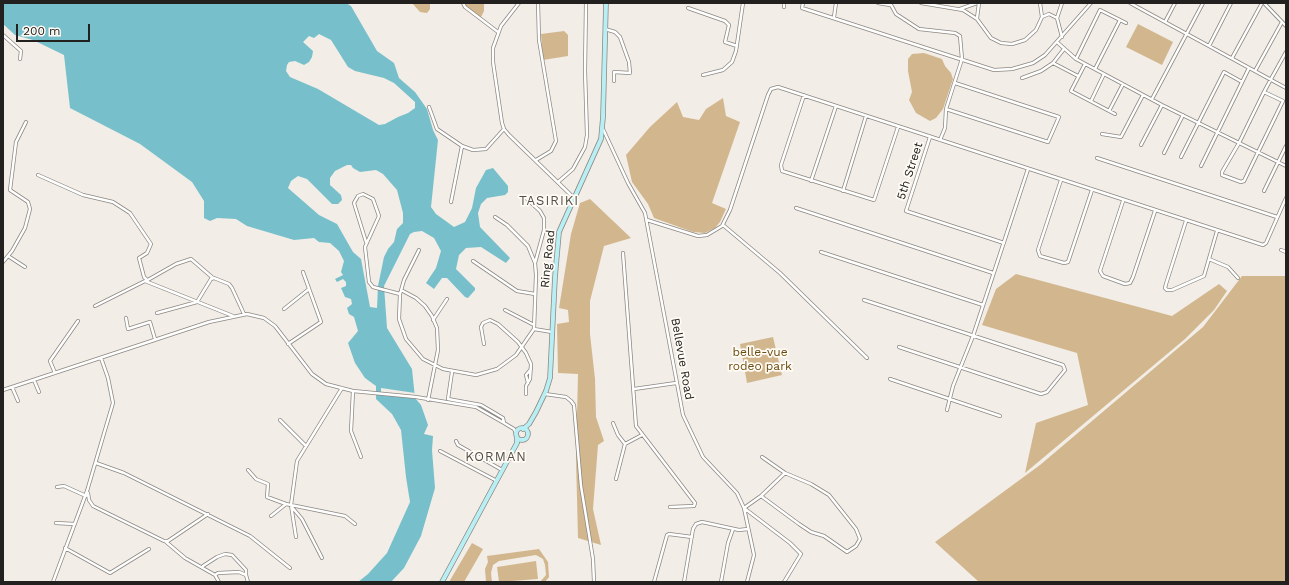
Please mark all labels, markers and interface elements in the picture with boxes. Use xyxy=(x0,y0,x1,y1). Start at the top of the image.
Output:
scale bar xyxy=(18,16,92,42)
text: 200 m xyxy=(23,24,60,38)
street label: 5th Street xyxy=(894,140,926,202)
district label: TASIRIKI xyxy=(519,193,579,209)
street label: Ring Road xyxy=(538,229,558,289)
street label: Bellevue Road xyxy=(668,317,696,401)
park label: belle-vue rodeo park xyxy=(728,345,792,373)
district label: KORMAN xyxy=(465,449,527,465)

